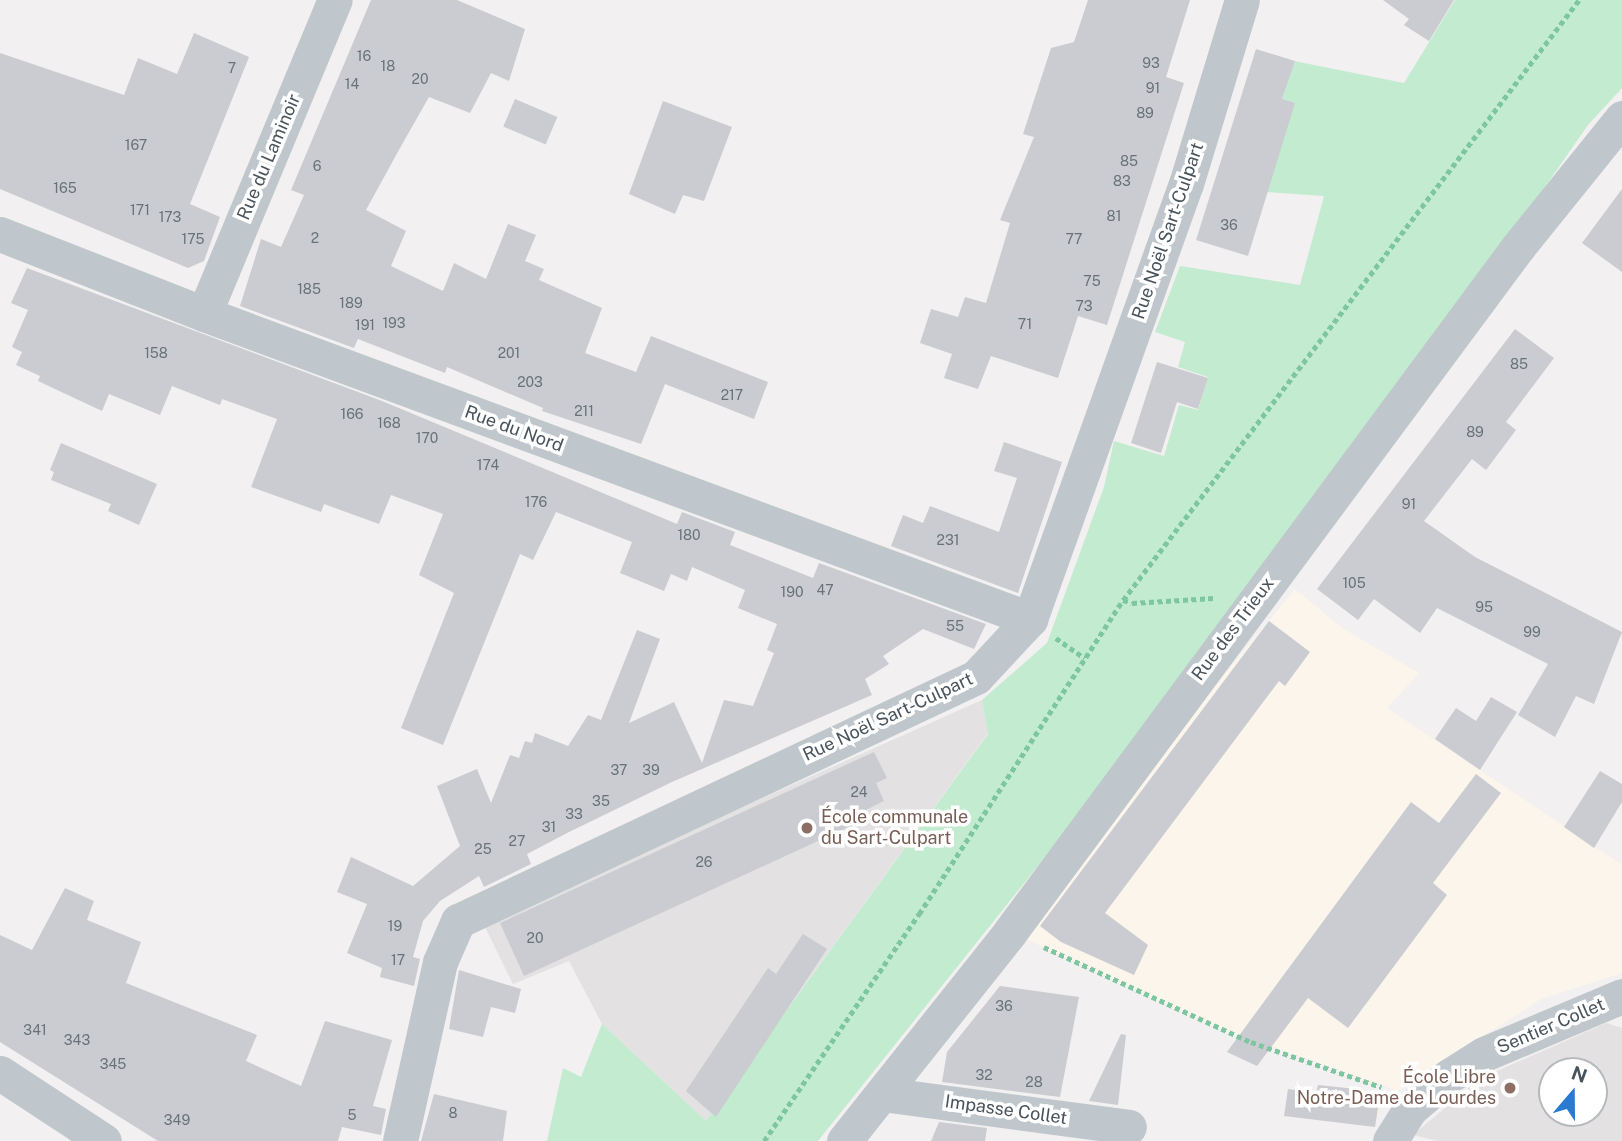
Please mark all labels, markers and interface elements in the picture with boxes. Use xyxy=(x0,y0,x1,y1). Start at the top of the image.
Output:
house number: 16 xyxy=(357,48,371,64)
house number: 93 xyxy=(1142,55,1160,71)
house number: 18 xyxy=(381,58,395,74)
house number: 7 xyxy=(228,60,236,76)
house number: 20 xyxy=(412,71,428,87)
house number: 14 xyxy=(345,76,359,92)
house number: 91 xyxy=(1146,80,1160,96)
street label: Rue du Laminoir xyxy=(233,91,305,223)
house number: 89 xyxy=(1136,105,1154,121)
house number: 167 xyxy=(125,137,147,153)
street label: Rue Noël Sart-Culpart xyxy=(1128,140,1208,322)
house number: 85 xyxy=(1120,153,1138,169)
house number: 6 xyxy=(313,158,321,174)
house number: 83 xyxy=(1113,173,1131,189)
house number: 165 xyxy=(53,180,77,196)
house number: 171 xyxy=(130,202,150,218)
house number: 81 xyxy=(1107,208,1121,224)
house number: 173 xyxy=(159,209,181,225)
house number: 36 xyxy=(1220,217,1238,233)
house number: 2 xyxy=(311,230,319,246)
house number: 175 xyxy=(181,231,205,247)
house number: 77 xyxy=(1066,231,1082,247)
house number: 75 xyxy=(1083,273,1101,289)
house number: 185 xyxy=(297,281,321,297)
house number: 189 xyxy=(339,295,363,311)
house number: 73 xyxy=(1076,298,1092,314)
house number: 193 xyxy=(382,315,406,331)
house number: 71 xyxy=(1018,316,1032,332)
house number: 191 xyxy=(355,317,375,333)
house number: 158 xyxy=(144,345,168,361)
house number: 201 xyxy=(498,345,520,361)
house number: 85 xyxy=(1510,356,1528,372)
house number: 203 xyxy=(517,374,543,390)
house number: 217 xyxy=(721,387,743,403)
street label: Rue du Nord xyxy=(462,401,566,457)
house number: 211 xyxy=(574,403,594,419)
house number: 166 xyxy=(340,406,364,422)
house number: 168 xyxy=(377,415,401,431)
house number: 89 xyxy=(1466,424,1484,440)
house number: 170 xyxy=(416,430,438,446)
house number: 174 xyxy=(477,457,499,473)
house number: 176 xyxy=(525,494,547,510)
house number: 91 xyxy=(1402,496,1416,512)
house number: 180 xyxy=(677,527,701,543)
house number: 231 xyxy=(937,532,959,548)
street label: Rue des Trieux xyxy=(1187,573,1279,685)
house number: 105 xyxy=(1342,575,1366,591)
house number: 47 xyxy=(816,582,834,598)
house number: 190 xyxy=(781,584,803,600)
house number: 95 xyxy=(1475,599,1493,615)
house number: 55 xyxy=(946,618,964,634)
house number: 99 xyxy=(1523,624,1541,640)
street label: Rue Noël Sart-Culpart xyxy=(799,668,977,766)
house number: 37 xyxy=(611,762,627,778)
house number: 39 xyxy=(642,762,660,778)
house number: 24 xyxy=(850,784,868,800)
house number: 35 xyxy=(592,793,610,809)
house number: 33 xyxy=(565,806,583,822)
place label: École communale du Sart-Culpart xyxy=(821,807,969,850)
house number: 31 xyxy=(542,819,556,835)
marker: École communale du Sart-Culpart xyxy=(799,820,815,836)
house number: 27 xyxy=(509,833,525,849)
house number: 25 xyxy=(474,841,492,857)
house number: 26 xyxy=(695,854,713,870)
house number: 19 xyxy=(388,918,402,934)
house number: 20 xyxy=(527,930,543,946)
house number: 17 xyxy=(391,952,405,968)
street label: Sentier Collet xyxy=(1494,994,1608,1058)
house number: 36 xyxy=(995,998,1013,1014)
house number: 341 xyxy=(23,1022,47,1038)
house number: 343 xyxy=(64,1032,90,1048)
house number: 345 xyxy=(100,1056,126,1072)
north arrow xyxy=(1538,1057,1608,1127)
text: N xyxy=(1569,1061,1590,1087)
house number: 32 xyxy=(975,1067,993,1083)
place label: École Libre Notre-Dame de Lourdes xyxy=(1296,1067,1496,1110)
house number: 28 xyxy=(1025,1074,1043,1090)
marker: École Libre Notre-Dame de Lourdes xyxy=(1502,1080,1518,1096)
street label: Impasse Collet xyxy=(943,1091,1069,1129)
house number: 8 xyxy=(448,1105,458,1121)
house number: 5 xyxy=(348,1107,356,1123)
house number: 349 xyxy=(164,1112,190,1128)

